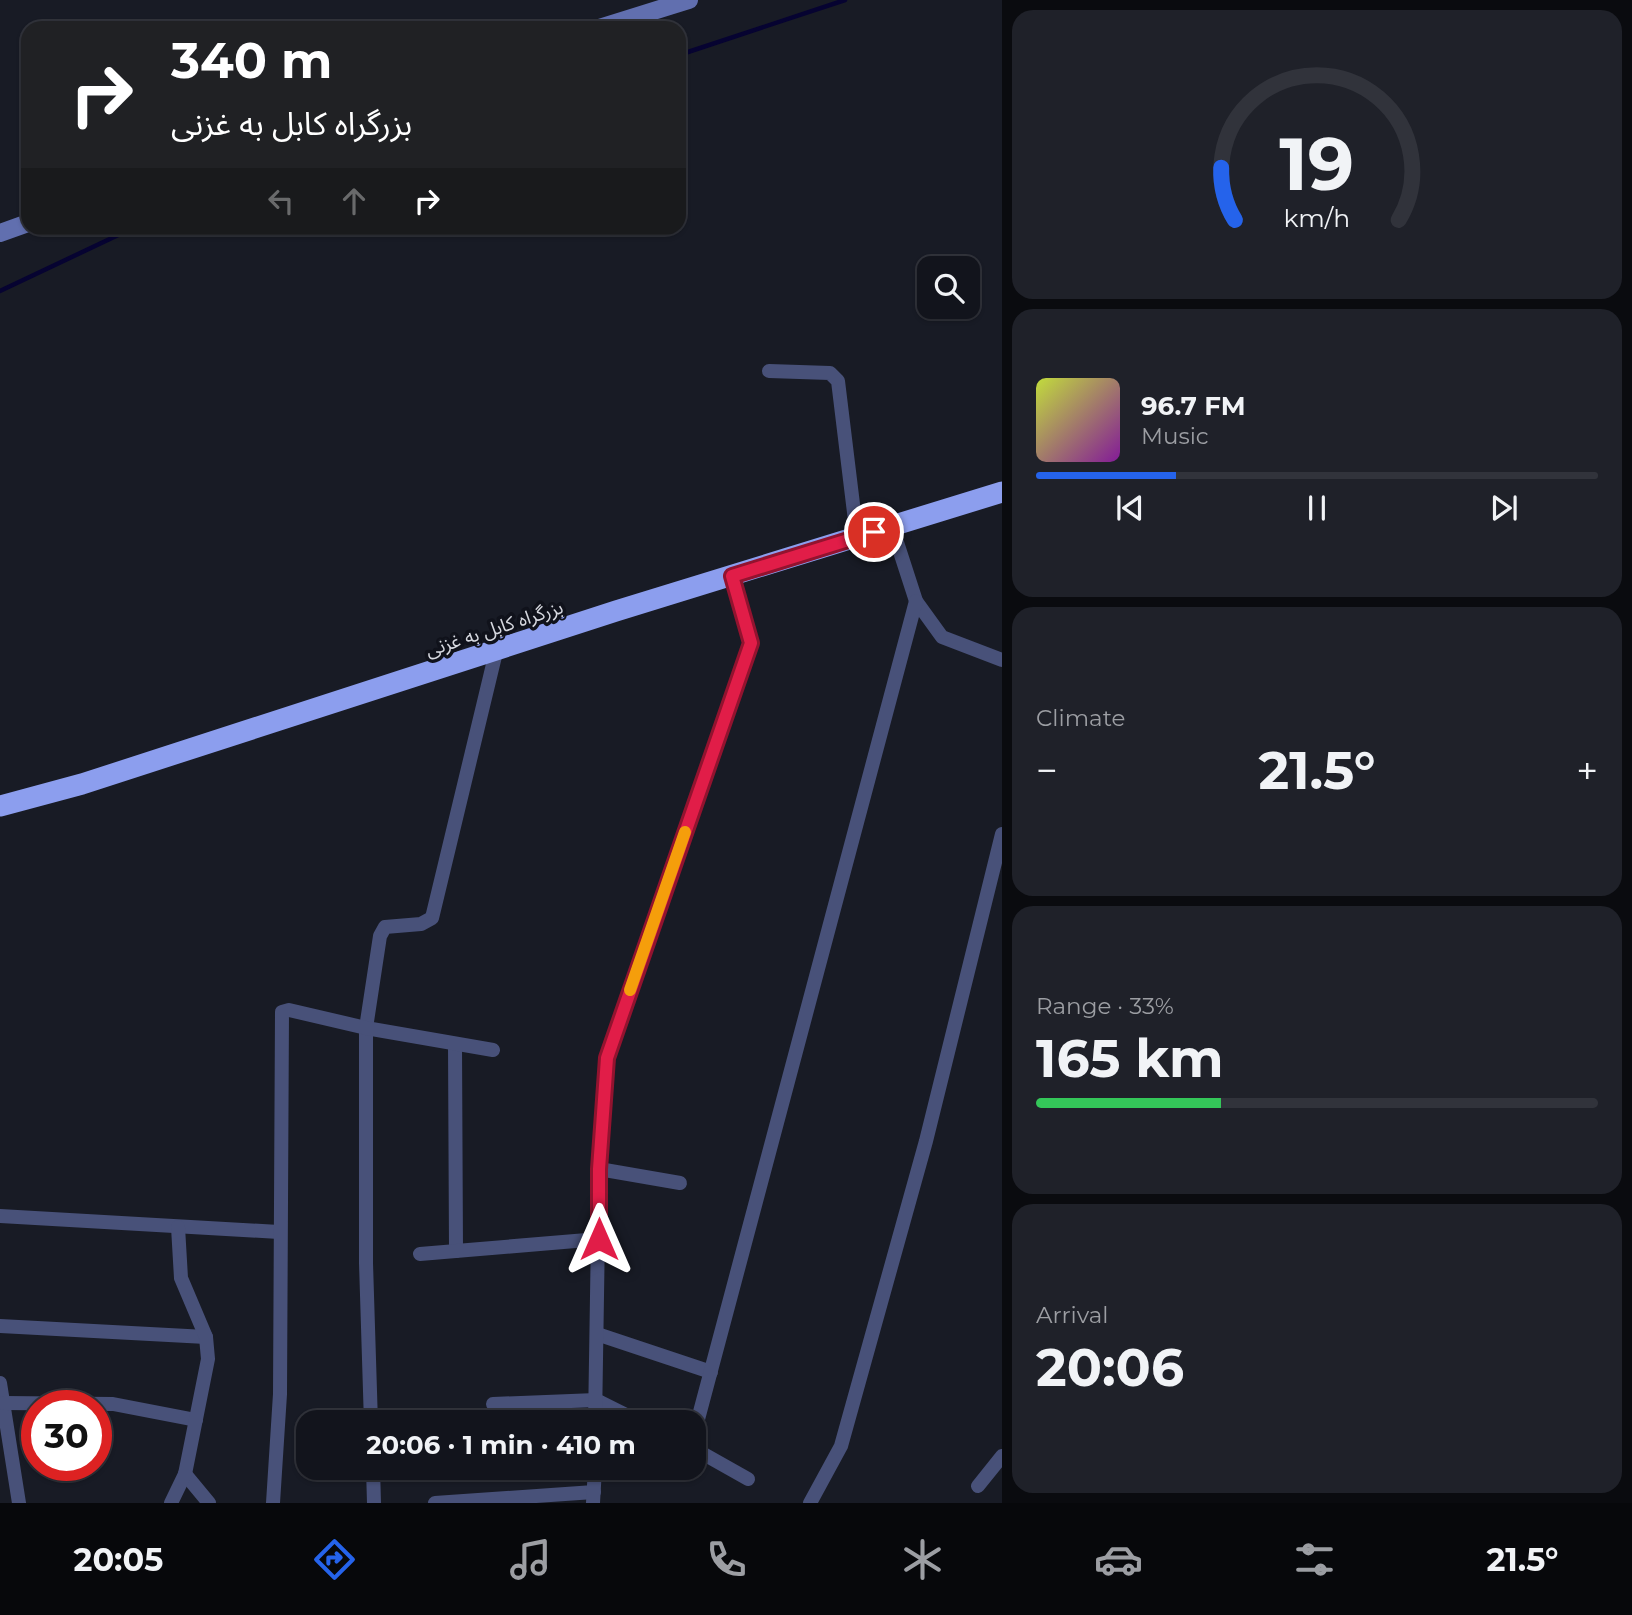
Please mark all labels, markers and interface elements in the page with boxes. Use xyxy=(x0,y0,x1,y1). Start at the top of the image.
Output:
text: 340 m xyxy=(171,31,332,90)
icon: right xyxy=(56,49,147,140)
text: بزرگراه کابل به غزنی xyxy=(171,104,412,143)
text: 19 xyxy=(1280,121,1354,209)
icon: left xyxy=(262,182,300,220)
icon: ahead xyxy=(335,182,373,220)
icon: right xyxy=(408,182,446,220)
text: km/h xyxy=(1284,203,1350,233)
map controls xyxy=(917,256,980,319)
button: search xyxy=(917,256,980,319)
text: 96.7 FM xyxy=(1141,390,1246,422)
text: Music xyxy=(1141,422,1209,450)
icon: previous xyxy=(1111,489,1149,527)
icon: pause xyxy=(1298,489,1336,527)
icon: next xyxy=(1485,489,1523,527)
pin xyxy=(844,502,904,562)
icon: arrive xyxy=(855,513,893,551)
street label: بزرگراه کابل به غزنی xyxy=(423,595,566,662)
text: Climate xyxy=(1036,704,1125,732)
text: 21.5° xyxy=(1258,739,1376,802)
text: − xyxy=(1036,747,1058,794)
text: + xyxy=(1576,747,1598,794)
text: Range · 33% xyxy=(1036,992,1174,1020)
text: 165 km xyxy=(1036,1027,1224,1090)
position arrow xyxy=(562,1202,636,1276)
text: Arrival xyxy=(1036,1301,1109,1329)
text: 20:06 xyxy=(1036,1336,1184,1399)
speed limit sign: 30 xyxy=(21,1390,112,1481)
text: 20:06 · 1 min · 410 m xyxy=(366,1429,636,1461)
icon: directions xyxy=(310,1535,359,1584)
icon: music xyxy=(506,1535,555,1584)
icon: phone xyxy=(702,1535,751,1584)
icon: climate xyxy=(898,1535,947,1584)
icon: car xyxy=(1094,1535,1143,1584)
icon: filters xyxy=(1290,1535,1339,1584)
text: 20:05 xyxy=(74,1540,163,1579)
text: 21.5° xyxy=(1486,1540,1558,1579)

